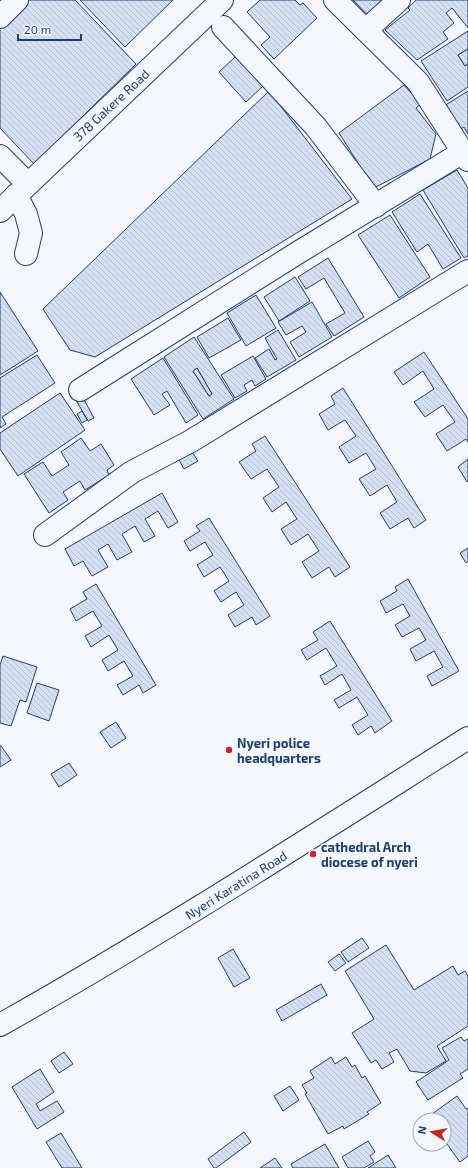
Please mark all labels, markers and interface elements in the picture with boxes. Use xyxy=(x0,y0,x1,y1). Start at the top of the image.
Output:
scale bar xyxy=(18,16,81,42)
text: 20 m xyxy=(24,22,51,36)
street label: 378 Gakere Road xyxy=(70,66,152,144)
place label: Nyeri police headquarters xyxy=(237,735,321,766)
marker: Nyeri police headquarters xyxy=(224,745,234,755)
place label: cathedral Arch diocese of nyeri xyxy=(321,839,418,870)
street label: Nyeri Karatina Road xyxy=(182,847,290,923)
marker: cathedral Arch diocese of nyeri xyxy=(308,849,318,859)
north arrow xyxy=(412,1112,452,1152)
text: N xyxy=(415,1125,429,1135)

